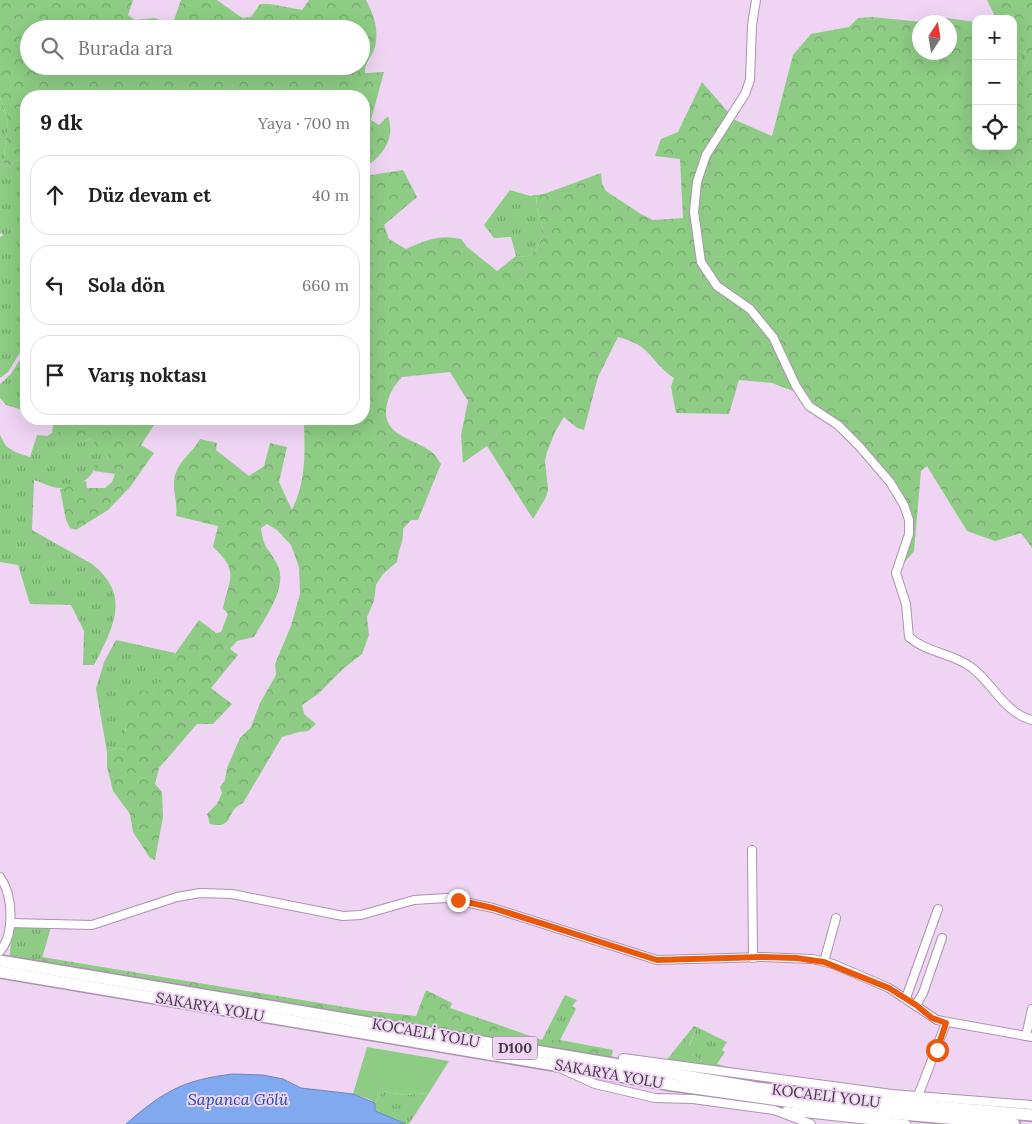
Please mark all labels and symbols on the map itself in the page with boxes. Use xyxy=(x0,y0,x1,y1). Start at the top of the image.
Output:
north arrow xyxy=(912,15,957,60)
route end xyxy=(447,889,470,912)
street label: SAKARYA YOLU xyxy=(154,988,266,1025)
street label: KOCAELİ YOLU xyxy=(371,1014,482,1051)
road number: D100 xyxy=(492,1036,538,1060)
route start xyxy=(926,1039,949,1062)
street label: SAKARYA YOLU xyxy=(553,1055,665,1092)
street label: KOCAELİ YOLU xyxy=(771,1079,881,1112)
water label: Sapanca Gölü xyxy=(188,1089,289,1109)

